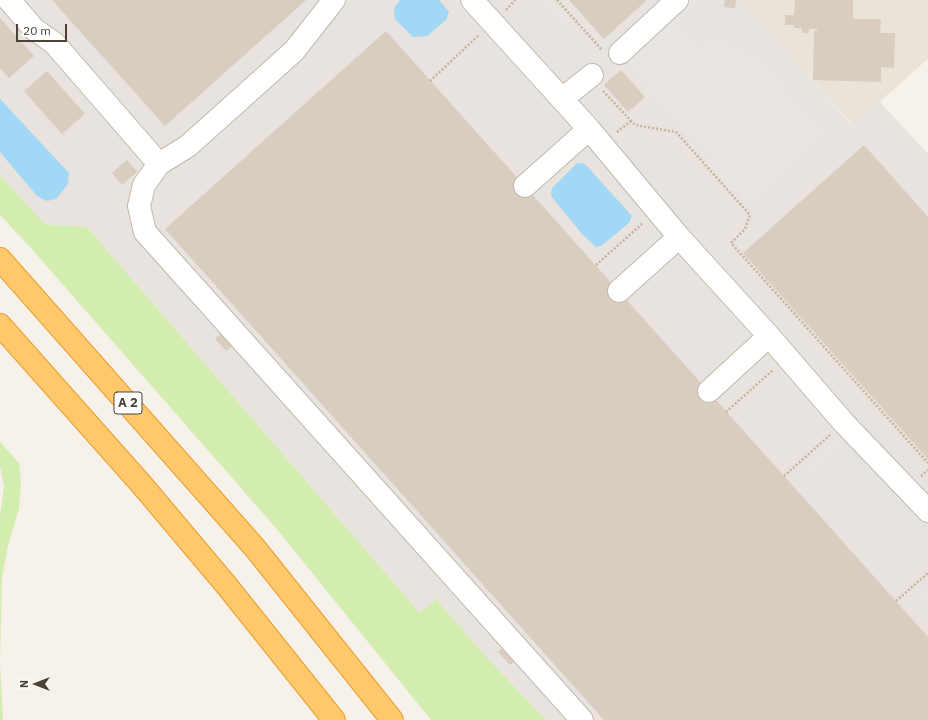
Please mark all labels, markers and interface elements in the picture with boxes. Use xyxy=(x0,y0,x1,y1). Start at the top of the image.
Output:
scale bar xyxy=(18,16,69,42)
text: 20 m xyxy=(23,23,51,38)
road number: A 2 xyxy=(114,392,142,414)
north arrow xyxy=(16,664,56,704)
text: N xyxy=(17,680,31,688)

